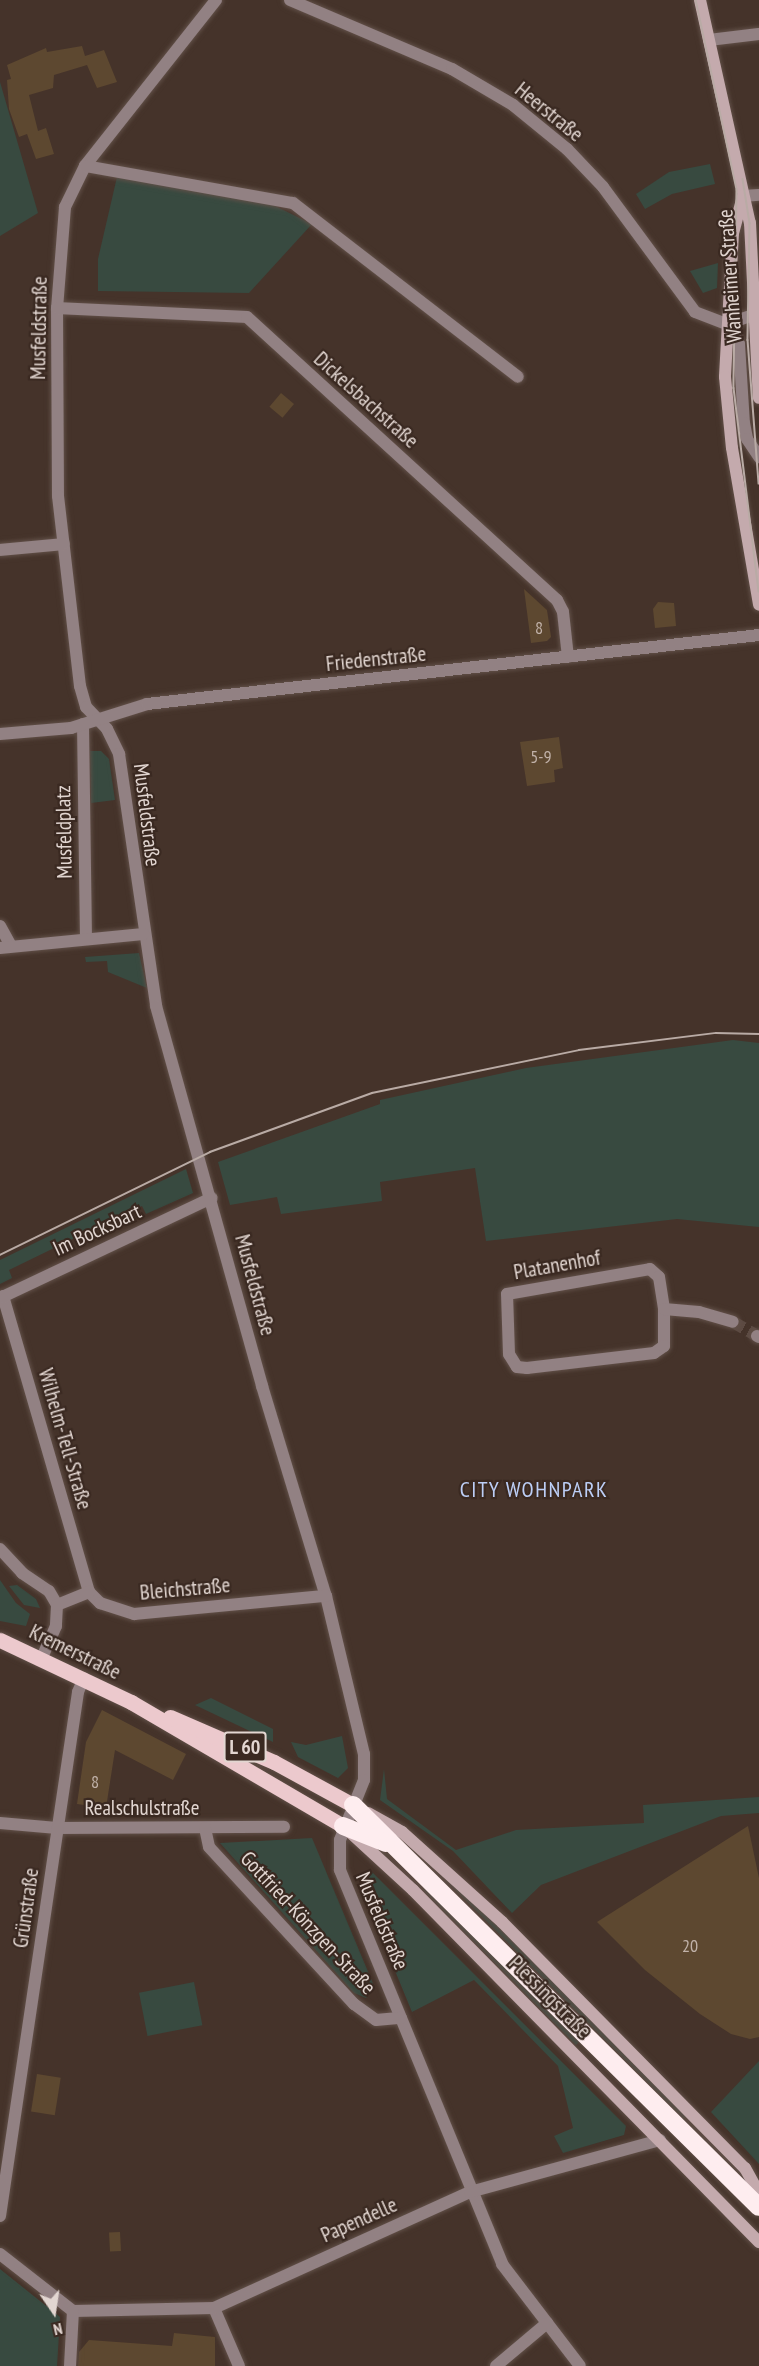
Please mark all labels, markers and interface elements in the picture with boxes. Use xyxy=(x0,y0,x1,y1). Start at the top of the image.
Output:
street label: Heerstraße xyxy=(510,77,588,147)
street label: Wanheimer Straße xyxy=(713,208,747,344)
street label: Musfeldstraße xyxy=(25,276,53,380)
street label: Dickelsbachstraße xyxy=(309,347,423,453)
house number: 8 xyxy=(535,617,543,639)
street label: Friedenstraße xyxy=(325,641,427,677)
house number: 5-9 xyxy=(530,746,552,768)
street label: Musfeldstraße xyxy=(128,762,166,868)
street label: Musfeldplatz xyxy=(51,785,77,879)
street label: Im Bocksbart xyxy=(49,1199,145,1261)
street label: Musfeldstraße xyxy=(229,1232,281,1338)
street label: Platanenhof xyxy=(512,1245,602,1285)
street label: Wilhelm-Tell-Straße xyxy=(33,1366,97,1512)
district label: CITY WOHNPARK xyxy=(459,1477,609,1503)
street label: Bleichstraße xyxy=(139,1572,231,1606)
street label: Kremerstraße xyxy=(25,1619,125,1685)
road number: L 60 xyxy=(222,1730,268,1764)
house number: 8 xyxy=(91,1771,99,1793)
street label: Realschulstraße xyxy=(85,1795,199,1821)
street label: Gottfried-Könzgen-Straße xyxy=(235,1846,381,2000)
street label: Grünstraße xyxy=(8,1866,44,1950)
street label: Musfeldstraße xyxy=(350,1868,414,1974)
house number: 20 xyxy=(682,1935,698,1957)
street label: Plessingstraße xyxy=(504,1951,596,2043)
street label: Papendelle xyxy=(317,2192,401,2248)
north arrow xyxy=(24,2282,84,2342)
text: N xyxy=(52,2319,65,2340)

